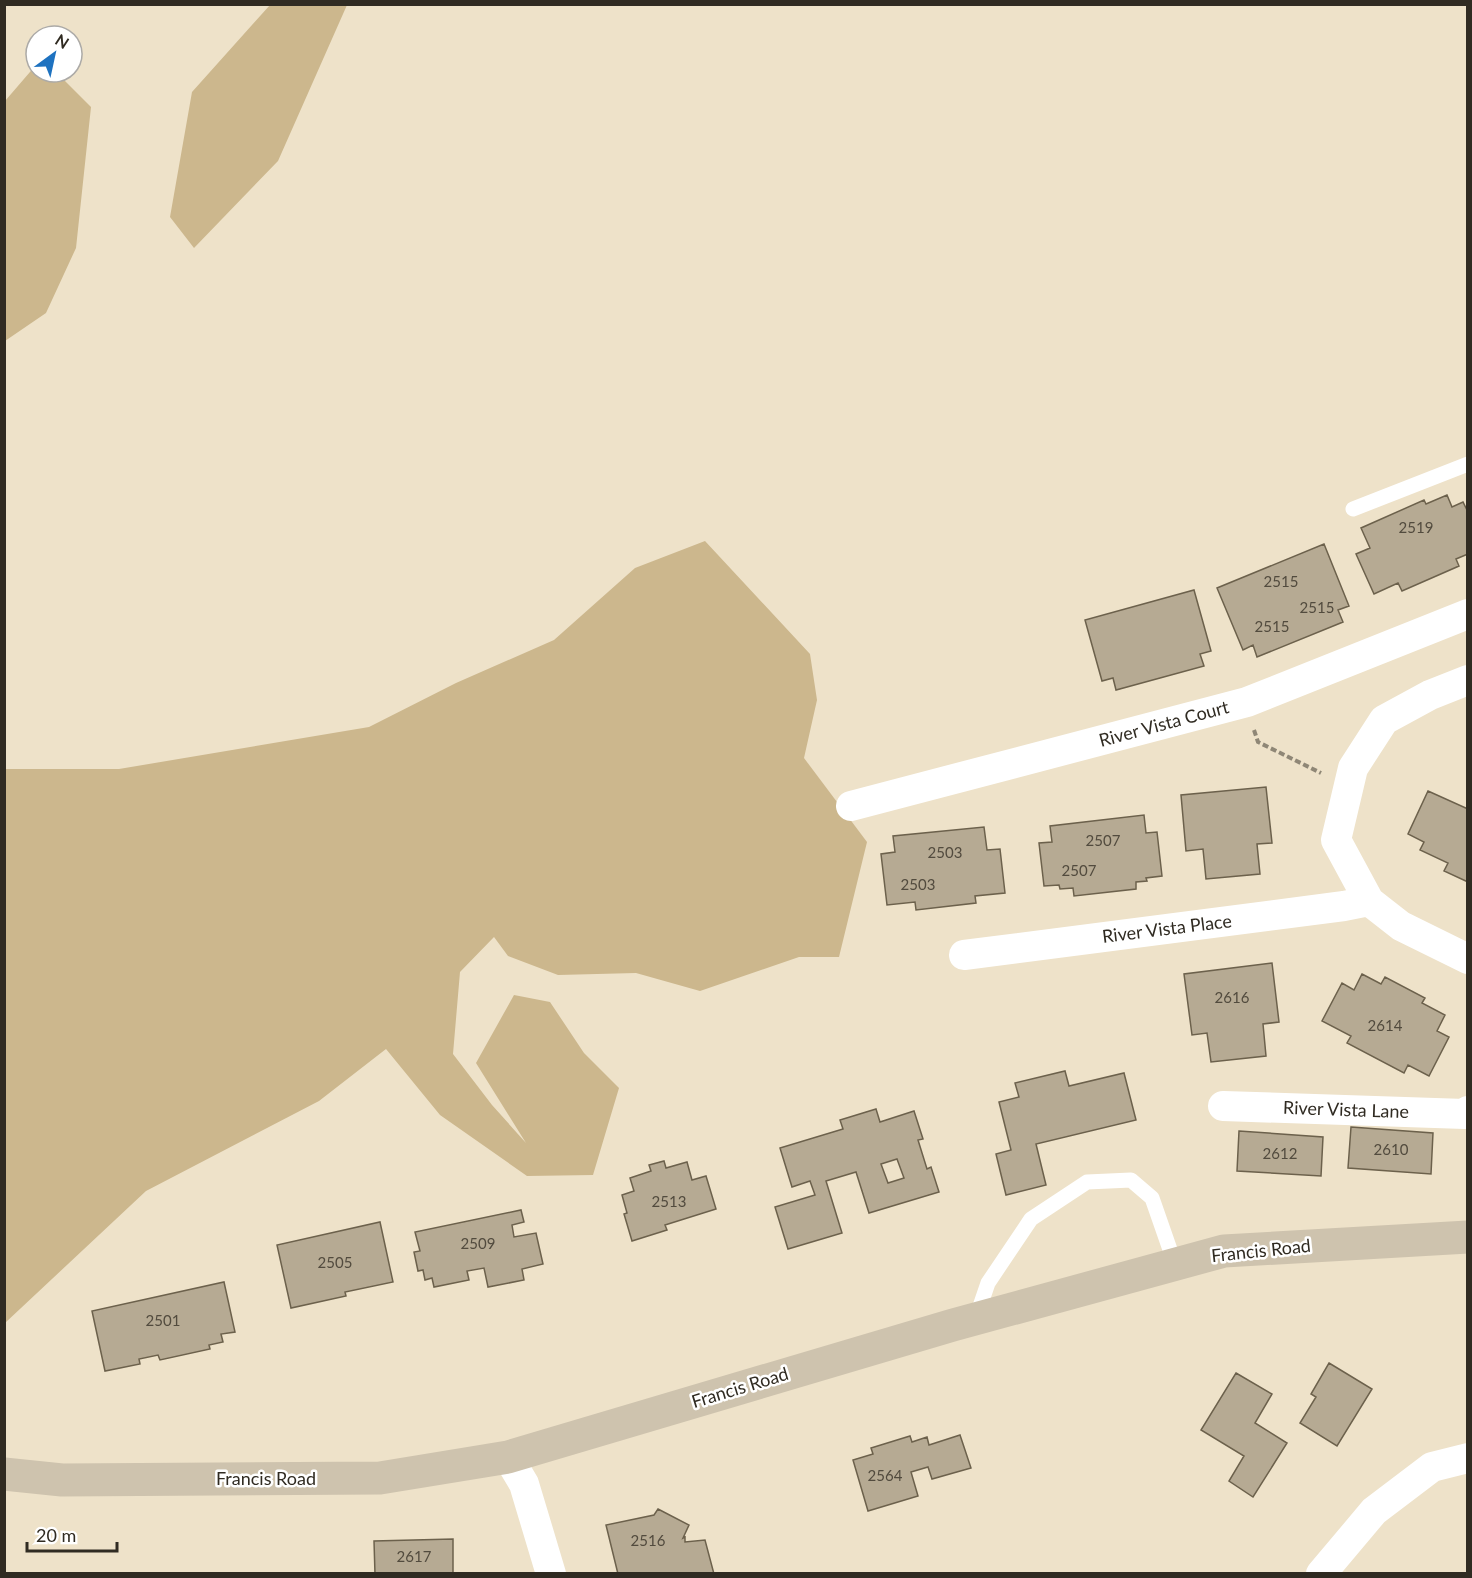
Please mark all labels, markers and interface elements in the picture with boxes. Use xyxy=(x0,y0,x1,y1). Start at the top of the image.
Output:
north arrow xyxy=(24,24,84,84)
text: N xyxy=(52,30,73,52)
house number: 2519 xyxy=(1399,518,1433,536)
house number: 2515 xyxy=(1264,572,1298,590)
house number: 2515 xyxy=(1300,598,1334,616)
house number: 2515 xyxy=(1255,617,1289,635)
street label: River Vista Court xyxy=(1096,695,1232,751)
house number: 2507 xyxy=(1086,831,1121,849)
house number: 2503 xyxy=(928,843,962,861)
house number: 2507 xyxy=(1062,861,1097,879)
house number: 2503 xyxy=(901,875,935,893)
street label: River Vista Place xyxy=(1101,909,1233,947)
house number: 2616 xyxy=(1215,988,1250,1006)
house number: 2614 xyxy=(1368,1016,1403,1034)
street label: River Vista Lane xyxy=(1283,1096,1409,1122)
house number: 2610 xyxy=(1374,1140,1409,1158)
house number: 2612 xyxy=(1263,1144,1297,1162)
house number: 2513 xyxy=(652,1192,686,1210)
house number: 2509 xyxy=(461,1234,495,1252)
street label: Francis Road xyxy=(1210,1234,1312,1266)
house number: 2505 xyxy=(318,1253,352,1271)
house number: 2501 xyxy=(146,1311,180,1329)
street label: Francis Road xyxy=(689,1362,791,1412)
house number: 2564 xyxy=(868,1466,903,1484)
street label: Francis Road xyxy=(216,1467,316,1489)
scale bar xyxy=(27,1515,117,1553)
text: 20 m xyxy=(36,1524,76,1546)
house number: 2516 xyxy=(631,1531,666,1549)
house number: 2617 xyxy=(397,1547,432,1565)

